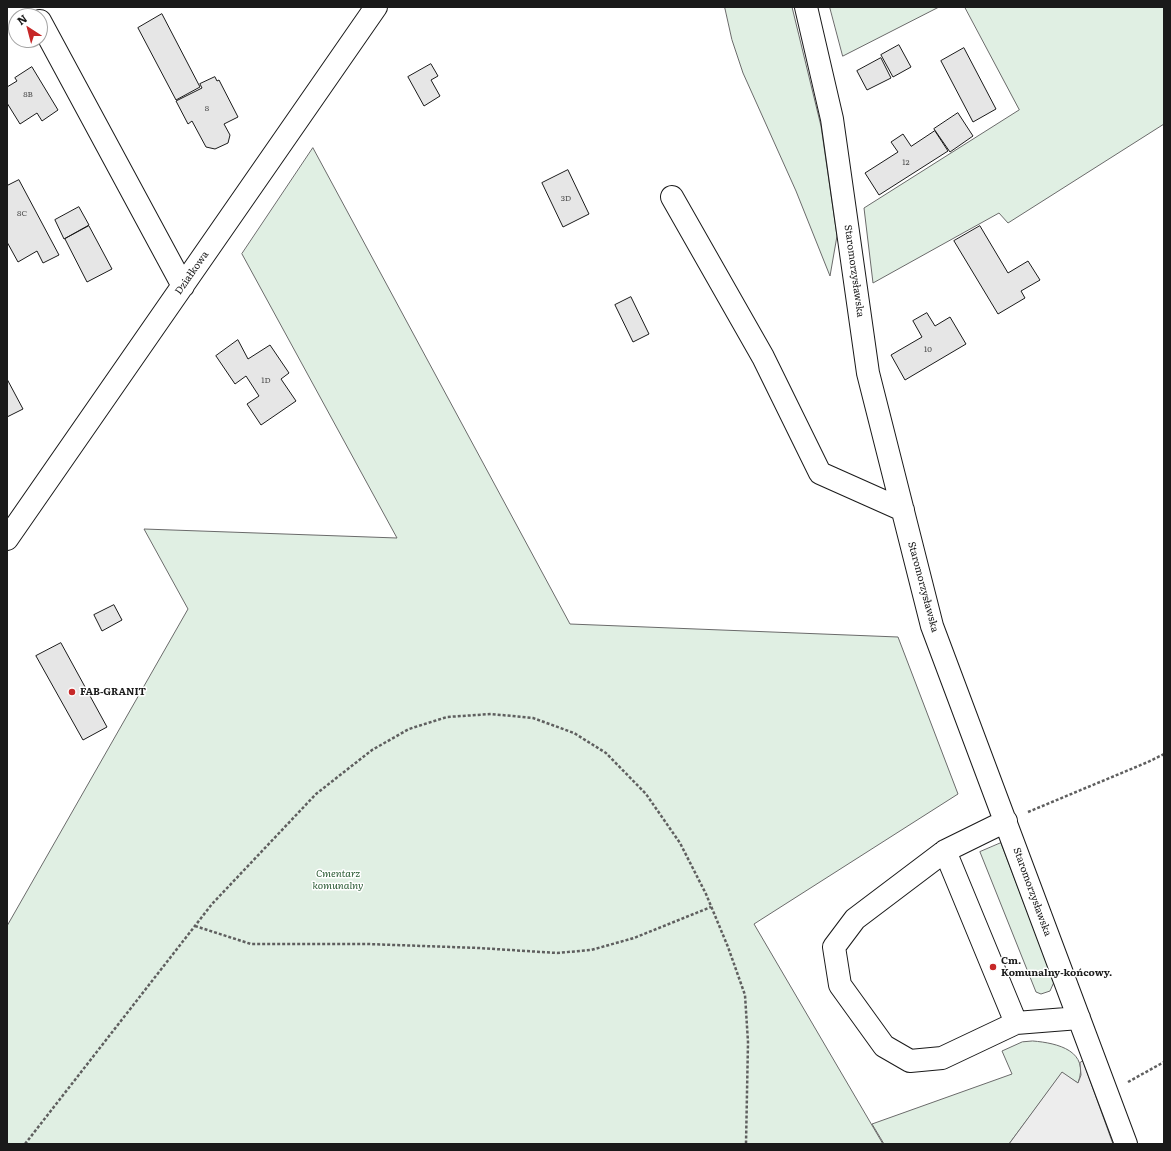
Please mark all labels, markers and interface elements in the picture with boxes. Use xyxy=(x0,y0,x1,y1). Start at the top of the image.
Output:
north arrow xyxy=(8,8,48,48)
text: N xyxy=(13,10,30,28)
house number: 8B xyxy=(23,90,33,100)
house number: 8 xyxy=(205,104,209,114)
house number: 12 xyxy=(902,158,910,168)
house number: 3D xyxy=(561,194,571,204)
house number: 8C xyxy=(17,209,27,219)
street label: Staromorzysławska xyxy=(842,224,866,318)
street label: Działkowa xyxy=(173,249,211,297)
house number: 10 xyxy=(924,345,932,355)
house number: 1D xyxy=(261,376,271,386)
street label: Staromorzysławska xyxy=(905,540,941,634)
place label: FAB-GRANIT xyxy=(80,686,146,698)
marker: FAB-GRANIT xyxy=(67,687,77,697)
street label: Staromorzysławska xyxy=(1010,846,1054,938)
park label: Cmentarz komunalny xyxy=(313,868,363,892)
place label: Cm. Komunalny-końcowy. xyxy=(1001,955,1112,978)
marker: Cm. Komunalny-końcowy. xyxy=(988,962,998,972)

